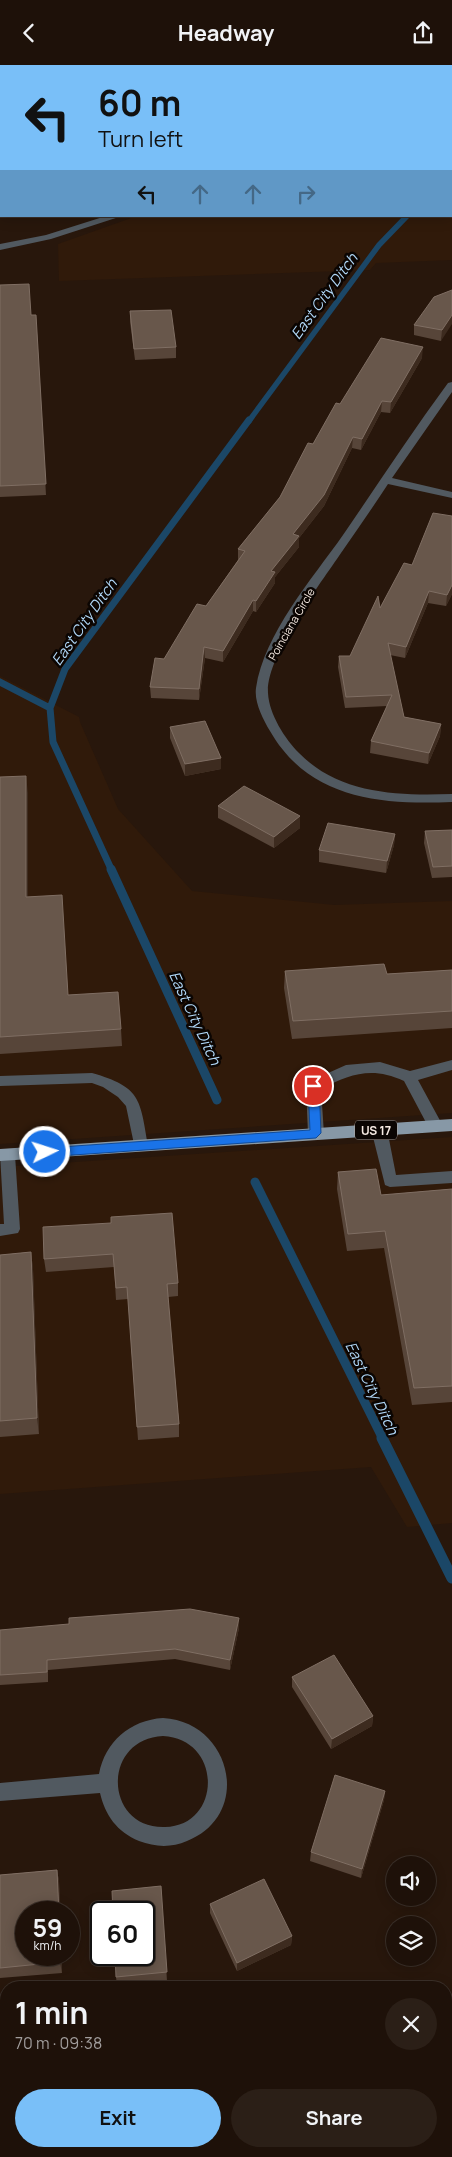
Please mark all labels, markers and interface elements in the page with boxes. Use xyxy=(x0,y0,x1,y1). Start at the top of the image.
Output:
text: Headway xyxy=(178,18,274,48)
icon: back xyxy=(15,19,43,47)
icon: share xyxy=(409,19,437,47)
text: 60 m xyxy=(98,79,181,127)
icon: left xyxy=(15,85,80,150)
text: Turn left xyxy=(98,124,183,154)
icon: left xyxy=(133,180,161,208)
icon: ahead xyxy=(186,180,214,208)
icon: ahead xyxy=(239,180,267,208)
icon: right xyxy=(292,180,320,208)
water label: East City Ditch xyxy=(286,248,363,343)
water label: East City Ditch xyxy=(46,574,122,669)
street label: Poinciana Circle xyxy=(264,585,318,663)
water label: East City Ditch xyxy=(164,968,226,1069)
pin xyxy=(292,1065,334,1107)
icon: arrive xyxy=(299,1072,327,1100)
road number: US 17 xyxy=(355,1121,397,1139)
position arrow xyxy=(18,1125,70,1177)
water label: East City Ditch xyxy=(340,1338,404,1439)
map controls xyxy=(386,1856,436,1966)
button: sound xyxy=(386,1856,436,1906)
speed limit sign: 60 xyxy=(90,1901,155,1966)
text: 59 xyxy=(32,1910,63,1945)
button: layers xyxy=(386,1916,436,1966)
text: km/h xyxy=(34,1937,61,1954)
text: 1 min xyxy=(15,1992,88,2033)
button: close xyxy=(385,1998,437,2050)
text: 70 m · 09:38 xyxy=(15,2032,102,2054)
button: Exit xyxy=(15,2089,221,2147)
button: Share xyxy=(231,2089,437,2147)

